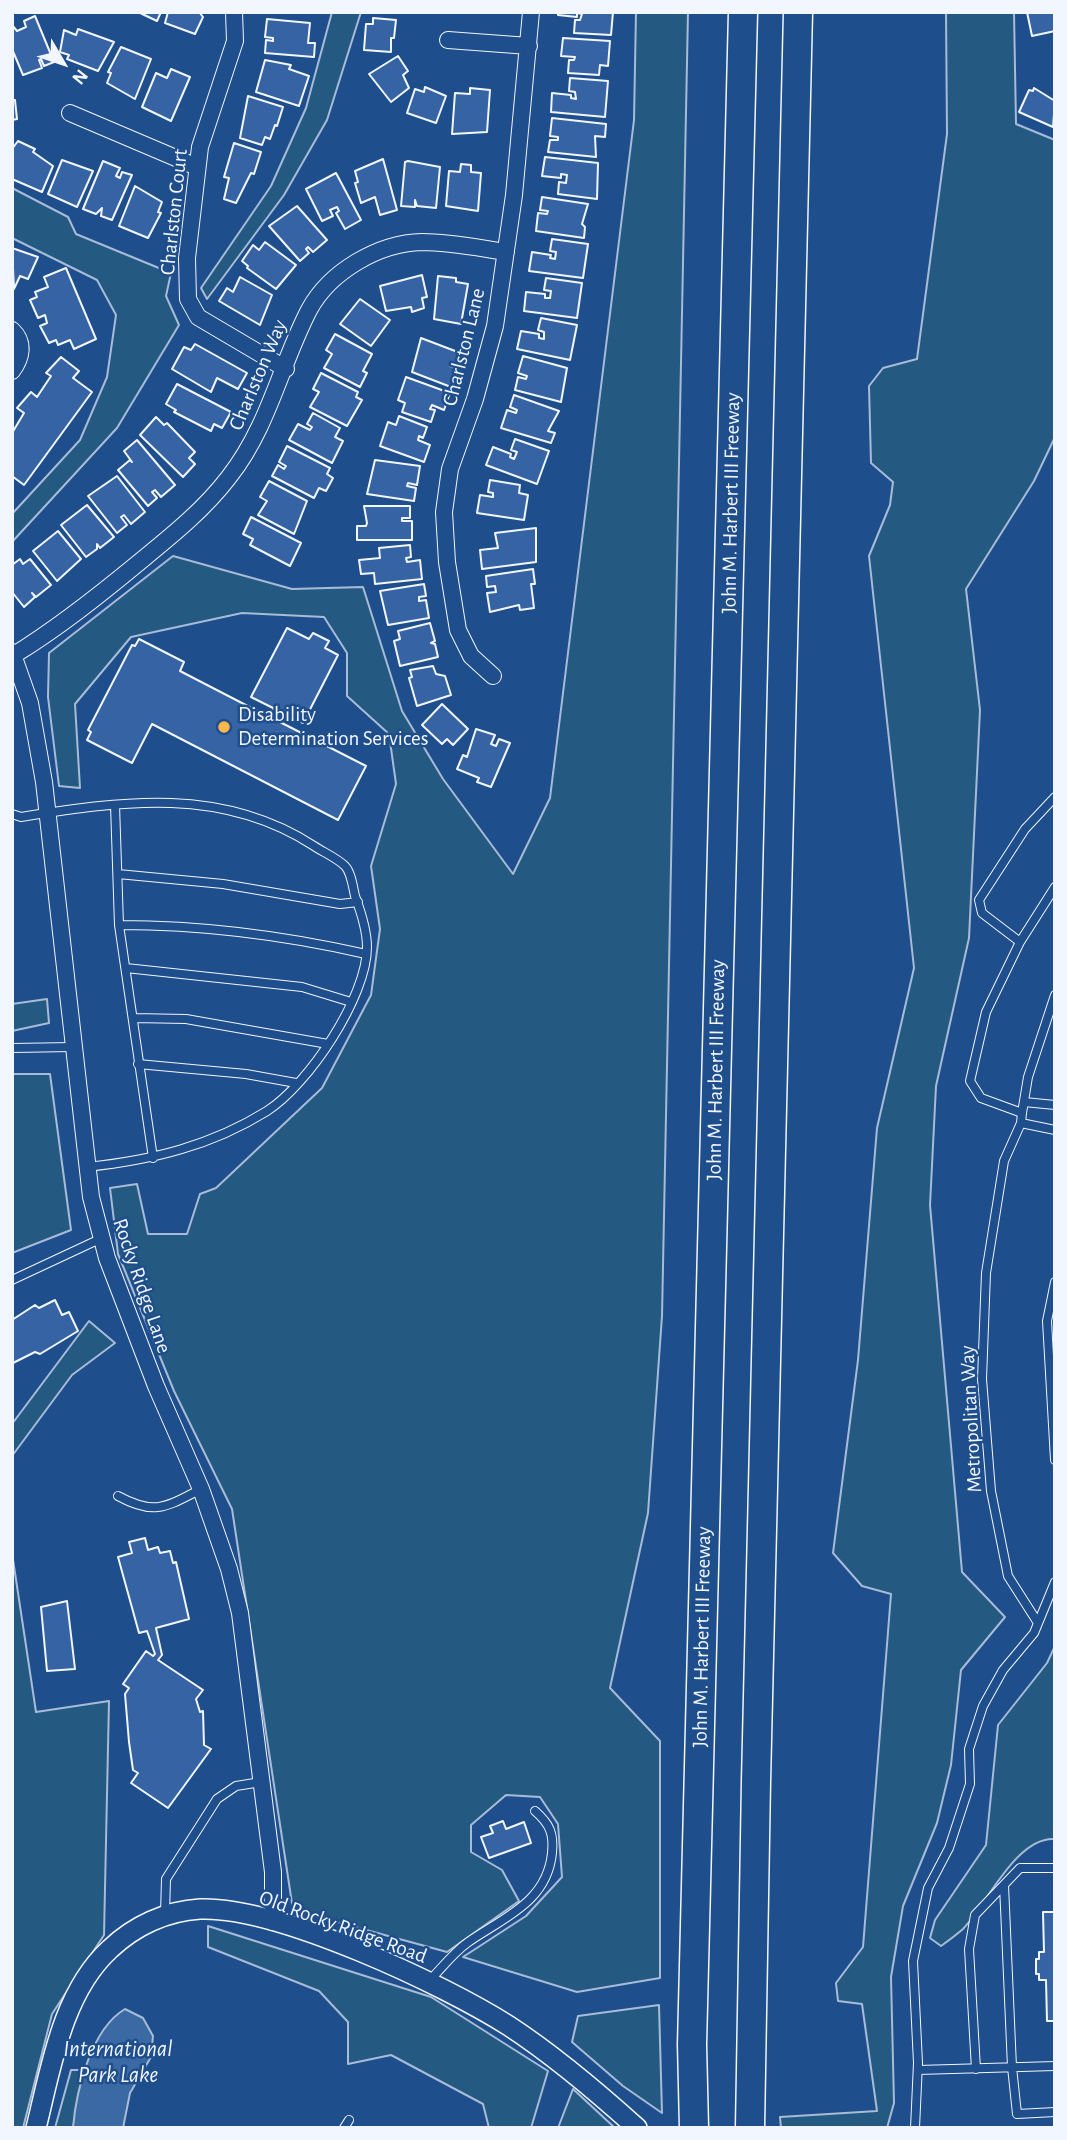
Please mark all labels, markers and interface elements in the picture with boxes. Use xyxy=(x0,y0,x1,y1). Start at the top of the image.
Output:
north arrow xyxy=(28,28,98,98)
text: N xyxy=(68,65,91,88)
street label: Charlston Court xyxy=(155,148,193,276)
street label: Charlston Lane xyxy=(437,285,491,409)
street label: Charlston Way xyxy=(223,316,293,434)
street label: John M. Harbert III Freeway xyxy=(716,392,746,614)
place label: Disability Determination Services xyxy=(238,702,428,752)
marker: Disability Determination Services xyxy=(216,719,232,735)
street label: John M. Harbert III Freeway xyxy=(701,959,731,1181)
street label: Rocky Ridge Lane xyxy=(107,1215,177,1357)
street label: Metropolitan Way xyxy=(955,1345,987,1493)
street label: John M. Harbert III Freeway xyxy=(687,1526,717,1748)
street label: Old Rocky Ridge Road xyxy=(256,1885,430,1969)
water label: International Park Lake xyxy=(63,2035,173,2089)

